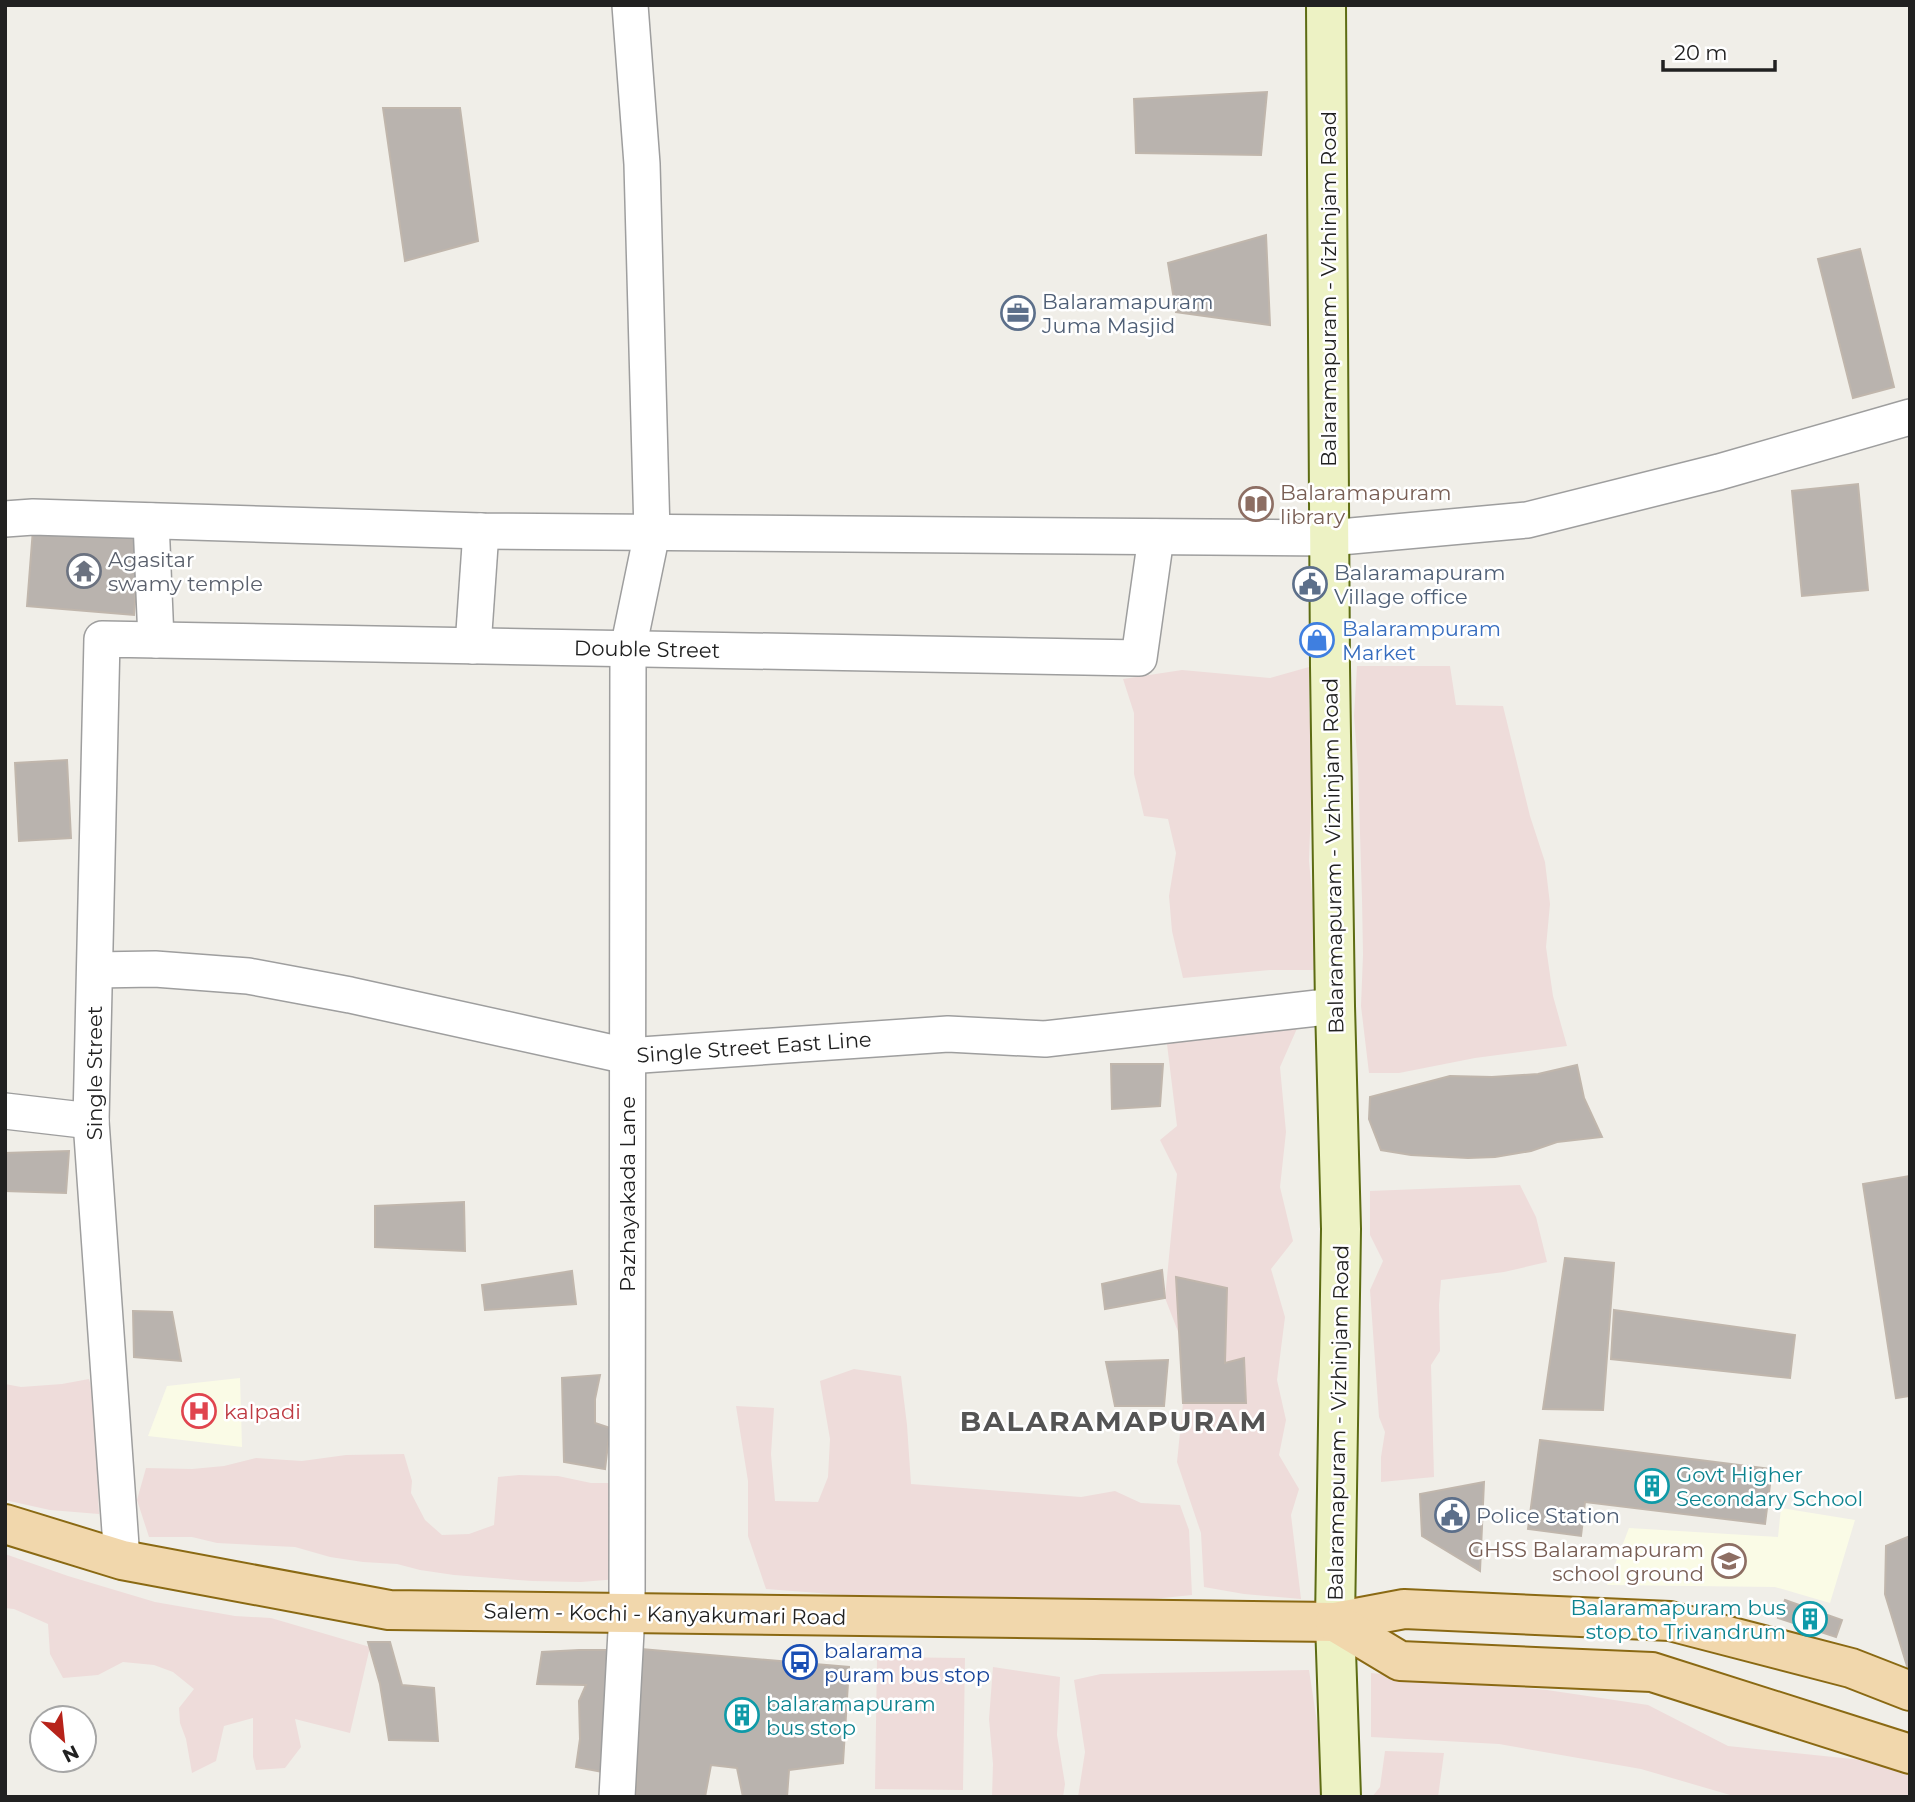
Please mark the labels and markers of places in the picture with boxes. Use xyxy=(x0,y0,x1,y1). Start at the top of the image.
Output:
place label: Balaramapuram Juma Masjid xyxy=(1041,289,1213,338)
office icon: Balaramapuram Juma Masjid xyxy=(999,294,1037,332)
place label: Balaramapuram library xyxy=(1280,480,1451,529)
library icon: Balaramapuram library xyxy=(1237,485,1275,523)
place label: Agasitar swamy temple xyxy=(108,547,263,596)
temple icon: Agasitar swamy temple xyxy=(65,552,103,590)
place label: Balaramapuram Village office xyxy=(1334,560,1505,609)
public building icon: Balaramapuram Village office xyxy=(1291,565,1329,603)
place label: Balarampuram Market xyxy=(1342,616,1501,665)
shop icon: Balarampuram Market xyxy=(1298,621,1336,659)
hospital icon: kalpadi xyxy=(180,1392,218,1430)
place label: kalpadi xyxy=(224,1399,301,1424)
place label: Govt Higher Secondary School xyxy=(1676,1462,1863,1511)
building icon: Govt Higher Secondary School xyxy=(1633,1467,1671,1505)
public building icon: Police Station xyxy=(1433,1496,1471,1534)
place label: Police Station xyxy=(1476,1503,1620,1528)
place label: GHSS Balaramapuram school ground xyxy=(1468,1537,1704,1586)
school or university icon: GHSS Balaramapuram school ground xyxy=(1710,1542,1748,1580)
place label: Balaramapuram bus stop to Trivandrum xyxy=(1570,1595,1786,1644)
building icon: Balaramapuram bus stop to Trivandrum xyxy=(1791,1600,1829,1638)
place label: balarama puram bus stop xyxy=(824,1638,990,1687)
bus stop icon: balarama puram bus stop xyxy=(781,1643,819,1681)
place label: balaramapuram bus stop xyxy=(766,1691,936,1740)
building icon: balaramapuram bus stop xyxy=(723,1696,761,1734)

